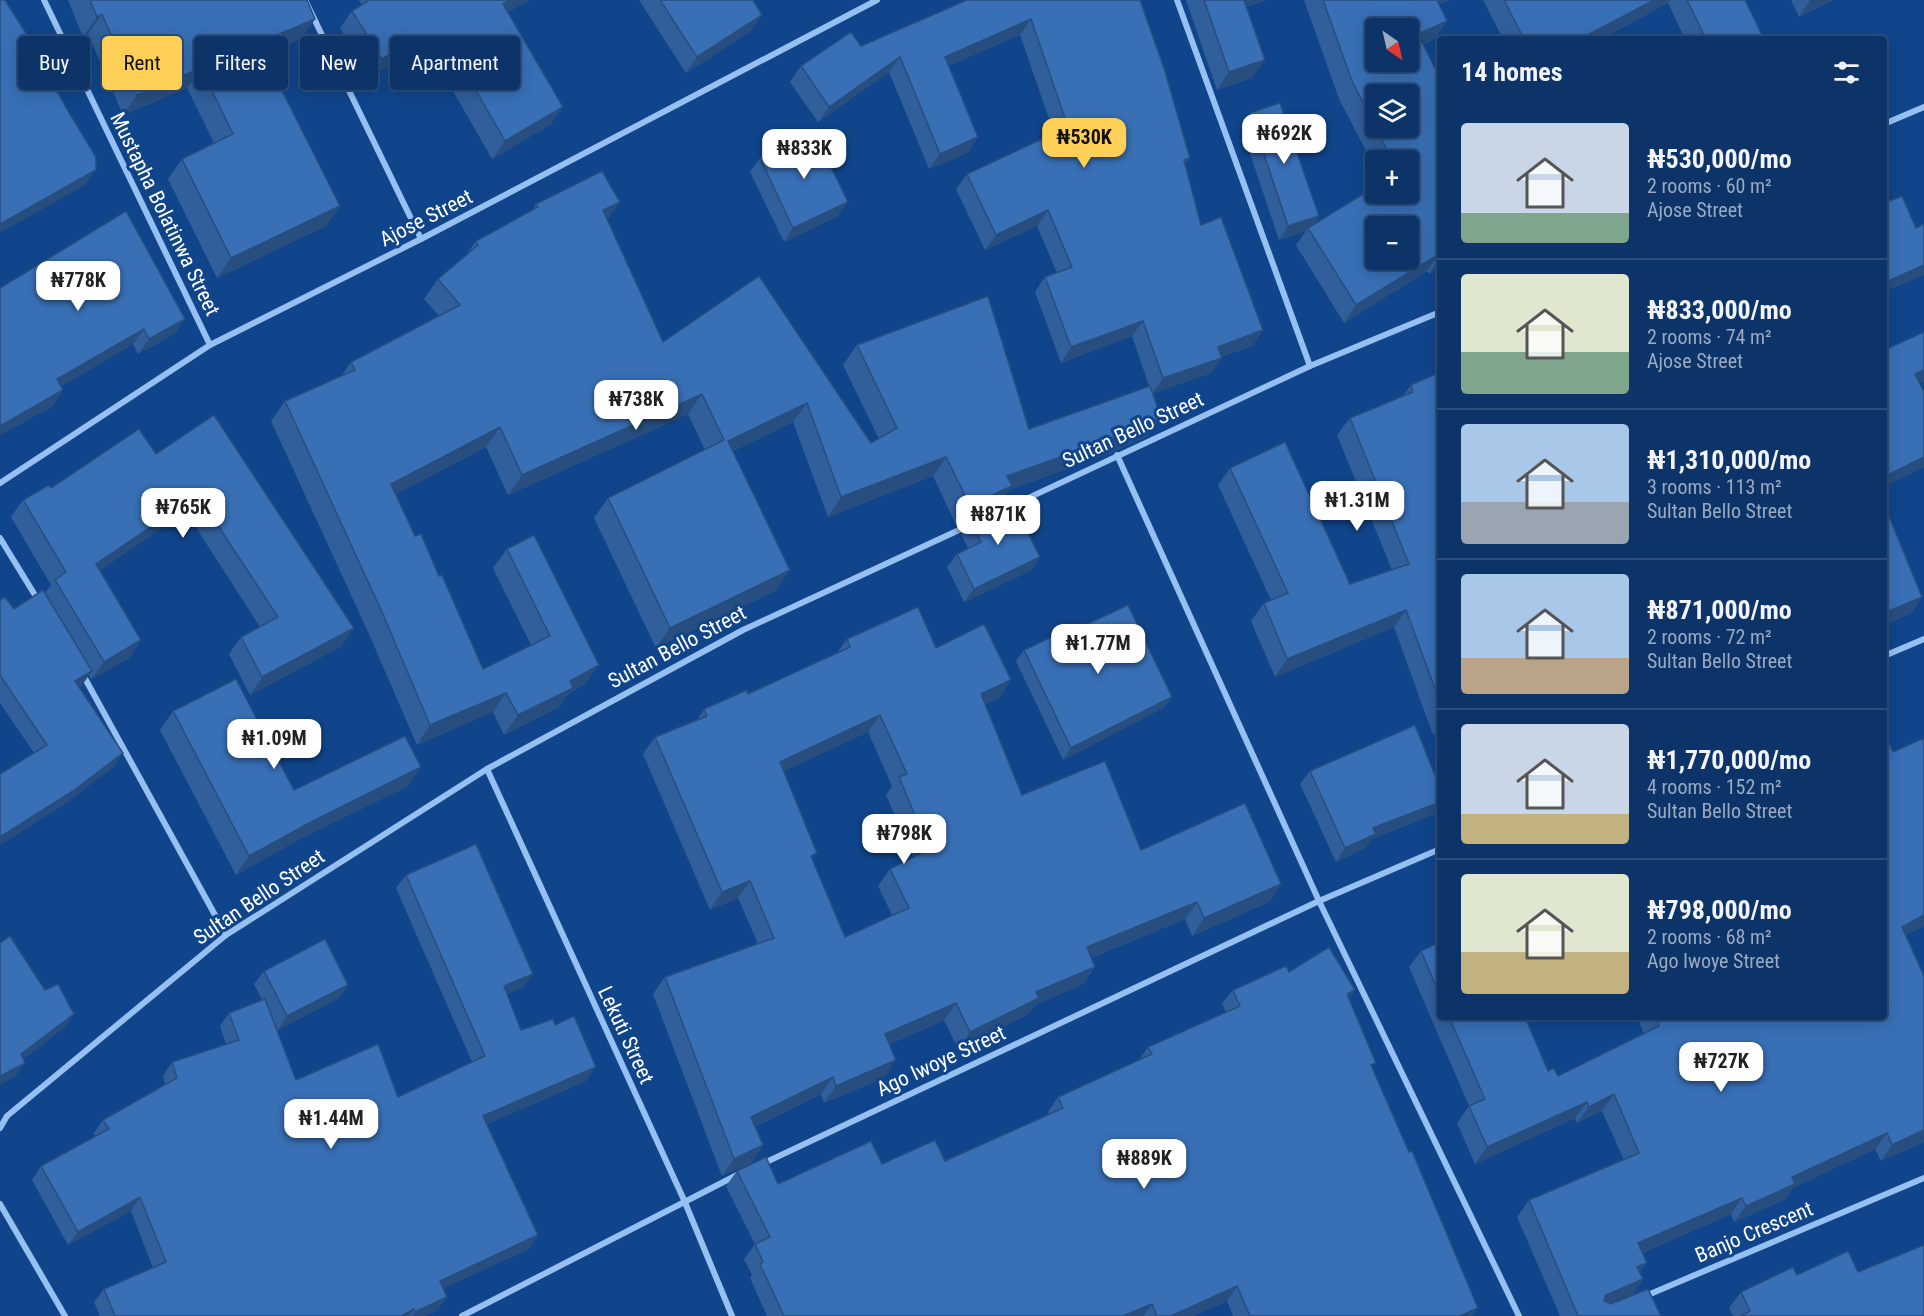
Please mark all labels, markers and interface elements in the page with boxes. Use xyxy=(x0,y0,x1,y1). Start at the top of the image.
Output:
north arrow xyxy=(1365,18,1419,72)
map controls xyxy=(1365,18,1419,270)
chip: Buy xyxy=(18,36,90,90)
chip: Rent xyxy=(102,36,182,90)
chip: Filters xyxy=(194,36,288,90)
chip: New xyxy=(300,36,378,90)
chip: Apartment xyxy=(390,36,520,90)
icon: filters xyxy=(1830,56,1863,89)
text: 14 homes xyxy=(1461,57,1563,87)
button: layers xyxy=(1365,84,1419,138)
street label: Mustapha Bolatinwa Street xyxy=(105,108,225,320)
pin: ₦692K xyxy=(1242,114,1326,165)
pin: ₦530K xyxy=(1042,118,1126,169)
text: ₦692K xyxy=(1256,121,1312,145)
text: ₦530K xyxy=(1056,125,1112,149)
pin: ₦833K xyxy=(762,129,846,180)
text: ₦833K xyxy=(776,136,832,160)
text: ₦530,000/mo xyxy=(1647,144,1792,174)
icon: home xyxy=(1509,147,1581,219)
button: + xyxy=(1365,150,1419,204)
text: 2 rooms · 60 m² xyxy=(1647,174,1772,198)
street label: Ajose Street xyxy=(376,184,476,252)
text: Ajose Street xyxy=(1647,198,1743,222)
button: − xyxy=(1365,216,1419,270)
pin: ₦778K xyxy=(36,261,120,312)
text: ₦778K xyxy=(50,268,106,292)
text: ₦833,000/mo xyxy=(1647,295,1792,325)
icon: home xyxy=(1509,298,1581,370)
text: 2 rooms · 74 m² xyxy=(1647,325,1772,349)
text: Ajose Street xyxy=(1647,349,1743,373)
pin: ₦738K xyxy=(594,380,678,431)
text: ₦738K xyxy=(608,387,664,411)
street label: Sultan Bello Street xyxy=(1059,387,1207,473)
text: ₦1,310,000/mo xyxy=(1647,445,1811,475)
icon: home xyxy=(1509,448,1581,520)
text: 3 rooms · 113 m² xyxy=(1647,475,1782,499)
pin: ₦1.31M xyxy=(1308,481,1406,532)
pin: ₦765K xyxy=(141,488,225,539)
text: ₦1.31M xyxy=(1324,488,1390,512)
text: ₦765K xyxy=(155,495,211,519)
pin: ₦871K xyxy=(956,495,1040,546)
text: Sultan Bello Street xyxy=(1647,499,1792,523)
text: ₦871K xyxy=(970,502,1026,526)
text: ₦871,000/mo xyxy=(1647,595,1792,625)
icon: home xyxy=(1509,598,1581,670)
street label: Sultan Bello Street xyxy=(604,601,750,693)
pin: ₦1.77M xyxy=(1049,624,1147,675)
text: 2 rooms · 72 m² xyxy=(1647,625,1772,649)
text: ₦1.77M xyxy=(1065,631,1131,655)
text: Sultan Bello Street xyxy=(1647,649,1792,673)
pin: ₦1.09M xyxy=(225,719,323,770)
text: ₦1.09M xyxy=(241,726,307,750)
text: ₦1,770,000/mo xyxy=(1647,745,1811,775)
icon: home xyxy=(1509,748,1581,820)
text: 4 rooms · 152 m² xyxy=(1647,775,1782,799)
text: Sultan Bello Street xyxy=(1647,799,1792,823)
pin: ₦798K xyxy=(862,814,946,865)
text: ₦798K xyxy=(876,821,932,845)
street label: Sultan Bello Street xyxy=(189,844,329,950)
text: ₦798,000/mo xyxy=(1647,895,1792,925)
icon: home xyxy=(1509,898,1581,970)
text: 2 rooms · 68 m² xyxy=(1647,925,1772,949)
text: Ago Iwoye Street xyxy=(1647,949,1780,973)
street label: Lekuti Street xyxy=(593,983,659,1087)
street label: Ago Iwoye Street xyxy=(873,1021,1009,1101)
pin: ₦727K xyxy=(1679,1042,1763,1093)
text: ₦727K xyxy=(1693,1049,1749,1073)
pin: ₦1.44M xyxy=(282,1099,380,1150)
text: ₦1.44M xyxy=(298,1106,364,1130)
pin: ₦889K xyxy=(1102,1139,1186,1190)
text: ₦889K xyxy=(1116,1146,1172,1170)
street label: Banjo Crescent xyxy=(1692,1196,1816,1268)

